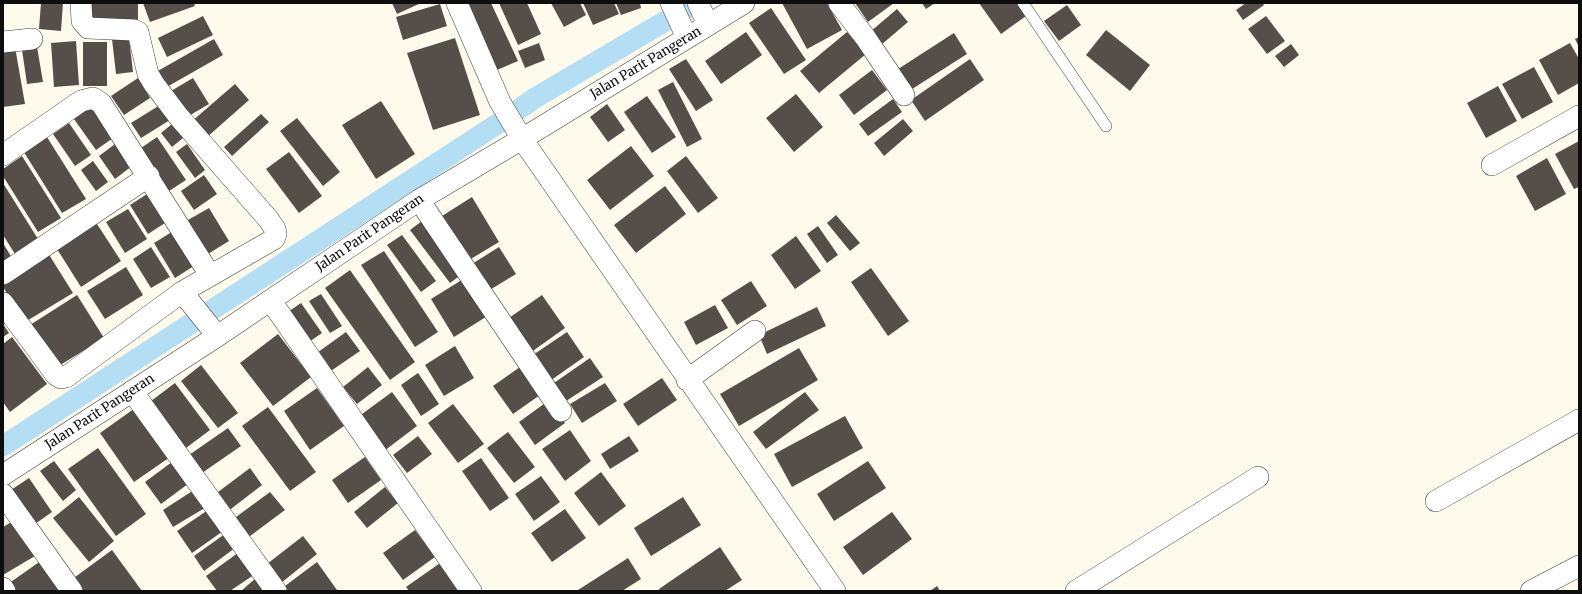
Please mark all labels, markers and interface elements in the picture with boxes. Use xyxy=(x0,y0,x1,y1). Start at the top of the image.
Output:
street label: Jalan Parit Pangeran xyxy=(588,24,704,102)
street label: Jalan Parit Pangeran xyxy=(313,191,427,275)
street label: Jalan Parit Pangeran xyxy=(43,371,157,453)

